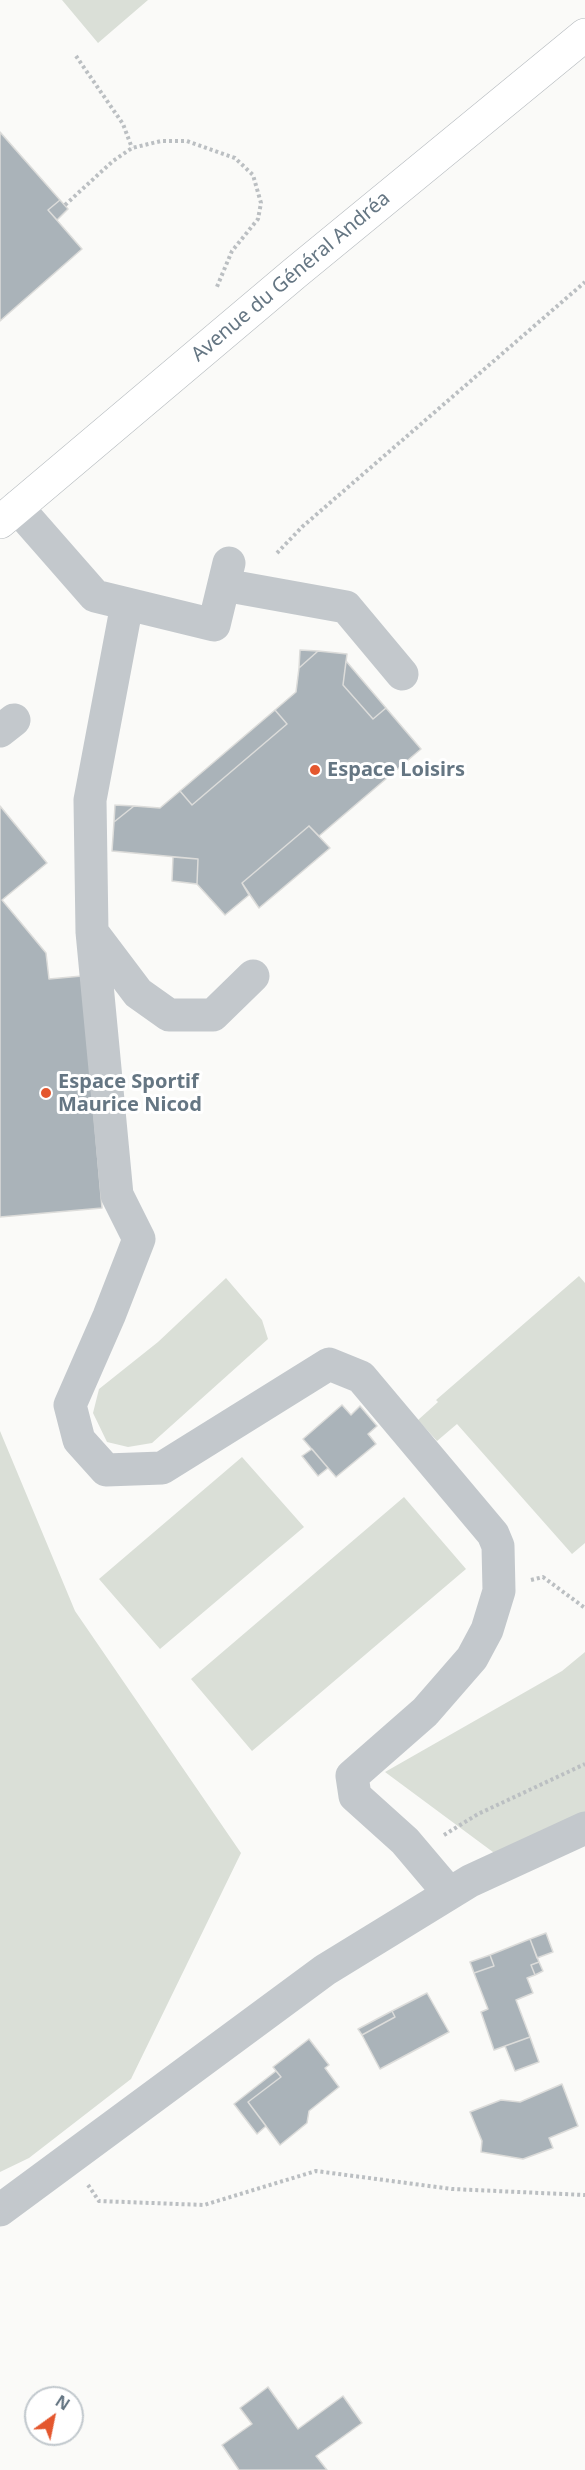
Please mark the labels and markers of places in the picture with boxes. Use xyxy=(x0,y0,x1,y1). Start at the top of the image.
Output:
place label: Espace Loisirs xyxy=(327,758,465,782)
marker: Espace Loisirs xyxy=(308,763,322,777)
place label: Espace Sportif Maurice Nicod xyxy=(58,1070,202,1117)
marker: Espace Sportif Maurice Nicod xyxy=(39,1086,53,1100)

